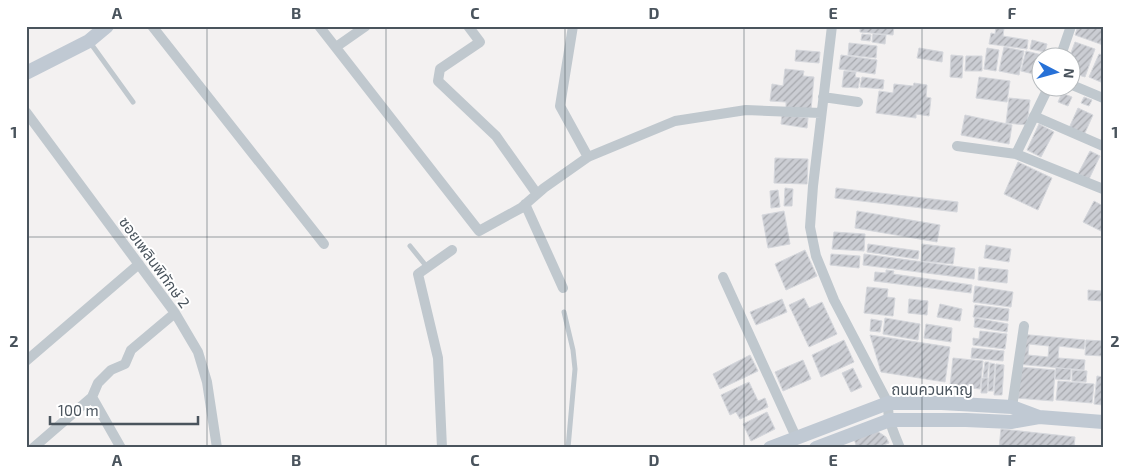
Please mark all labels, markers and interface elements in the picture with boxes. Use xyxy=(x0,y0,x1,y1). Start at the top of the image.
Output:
text: A xyxy=(112,3,123,22)
text: B xyxy=(291,3,301,22)
text: C xyxy=(470,3,480,22)
text: D xyxy=(649,3,660,22)
text: E xyxy=(828,3,838,22)
text: F xyxy=(1008,3,1017,22)
north arrow xyxy=(1032,48,1082,98)
text: N xyxy=(1060,67,1078,79)
text: 1 xyxy=(11,122,17,141)
text: 1 xyxy=(1112,122,1118,141)
street label: ซอยเพลินพิทักษ์ 2 xyxy=(116,213,194,311)
text: 2 xyxy=(9,331,19,350)
text: 2 xyxy=(1110,331,1120,350)
street label: ถนนควนหาญ xyxy=(891,380,973,398)
scale bar xyxy=(50,394,198,426)
text: 100 m xyxy=(58,401,99,419)
text: A xyxy=(112,450,123,469)
text: B xyxy=(291,450,301,469)
text: C xyxy=(470,450,480,469)
text: D xyxy=(649,450,660,469)
text: E xyxy=(828,450,838,469)
text: F xyxy=(1008,450,1017,469)

